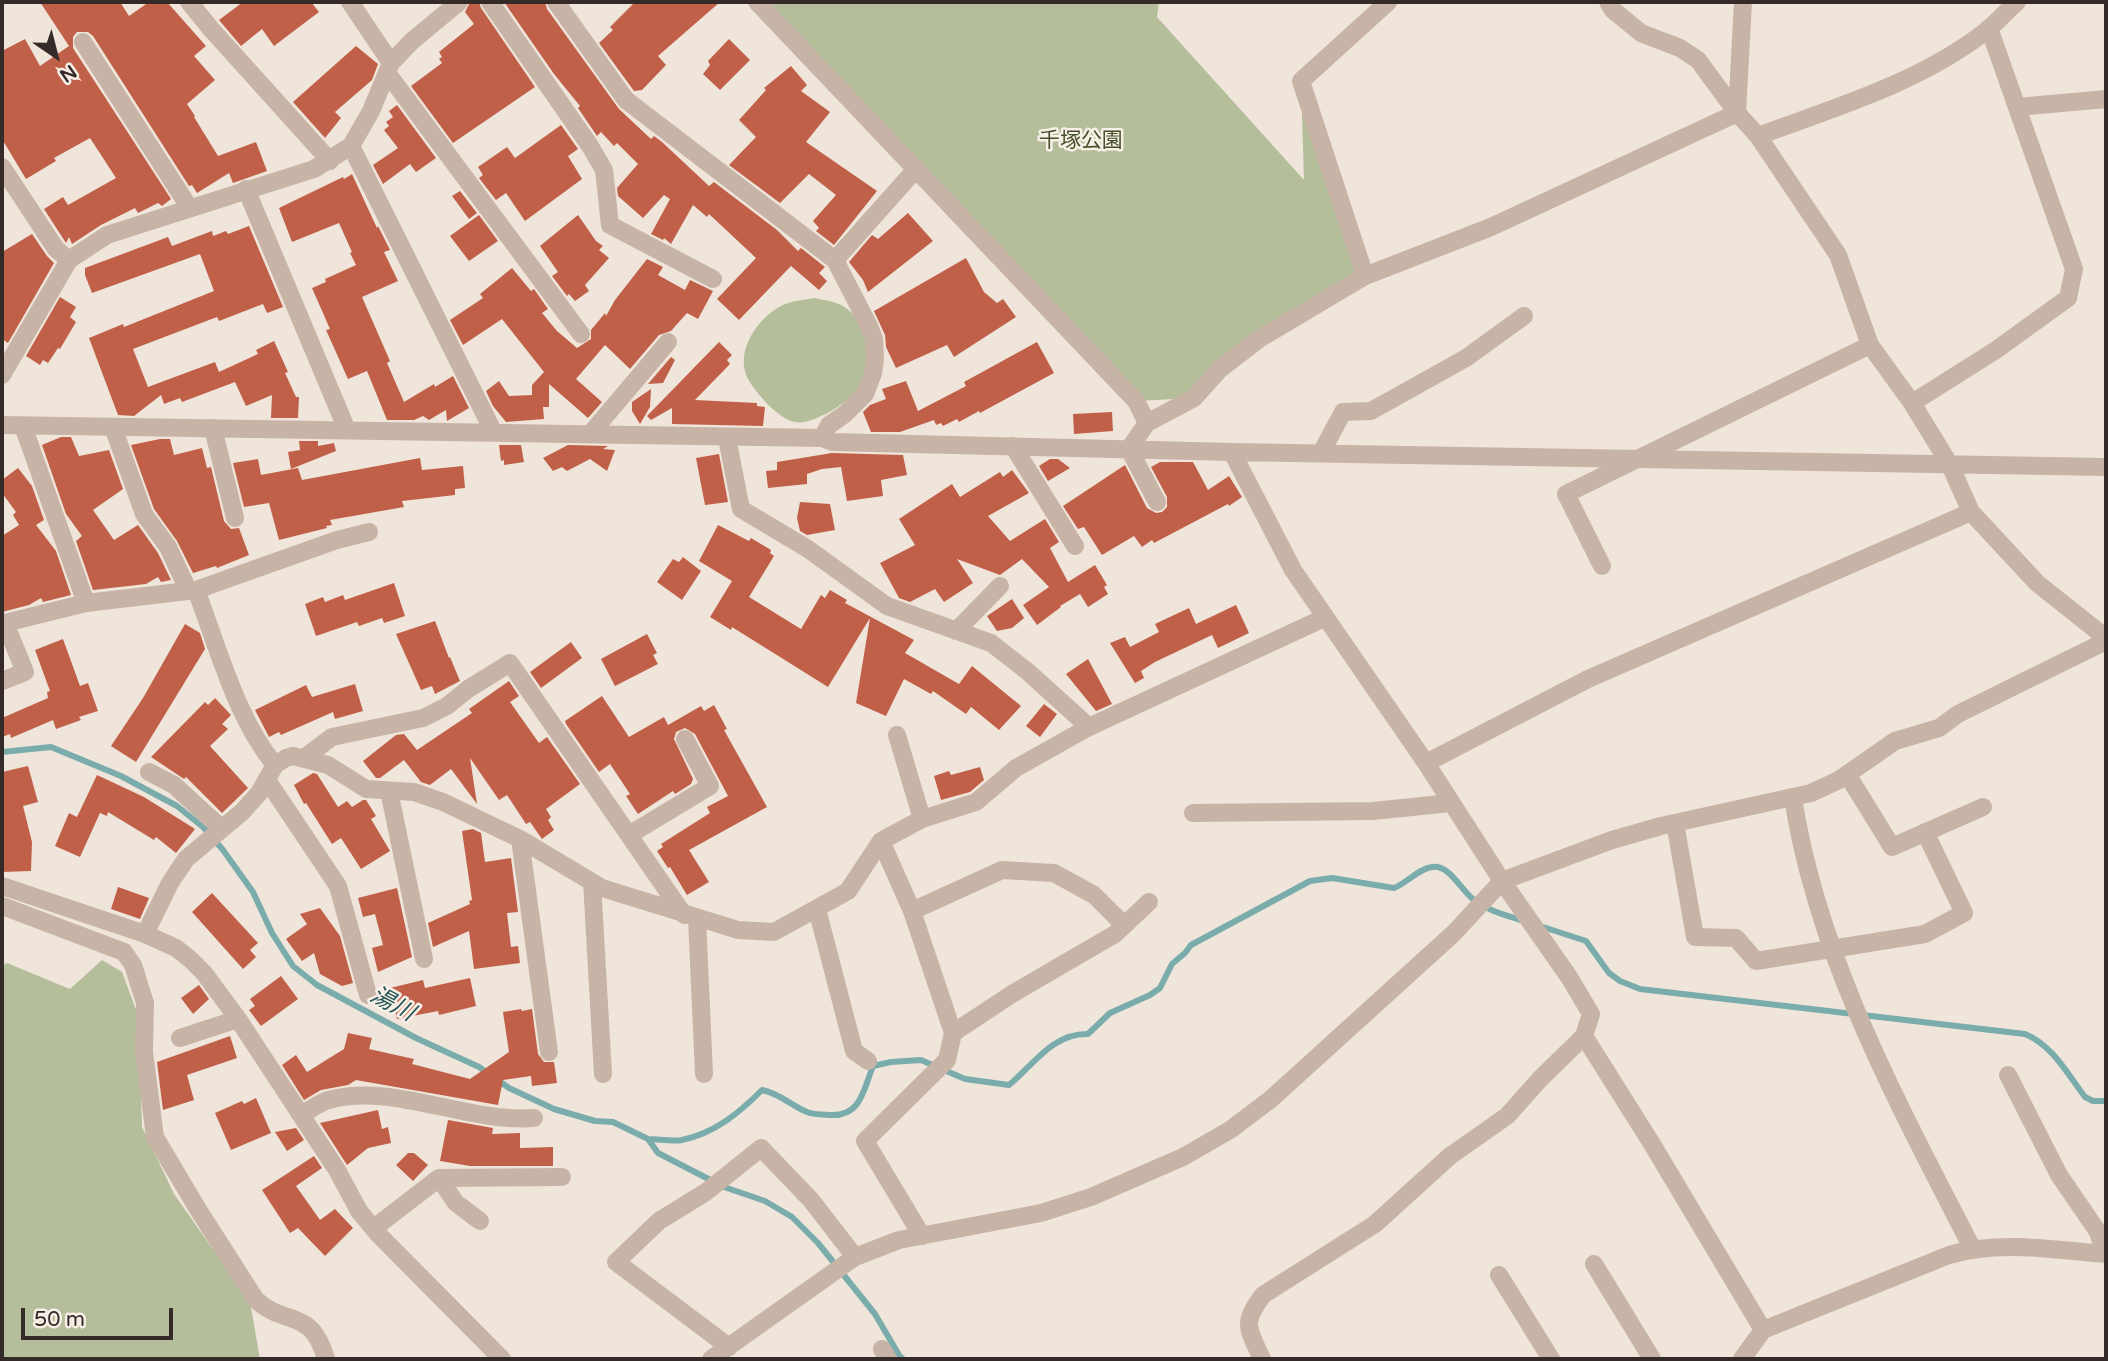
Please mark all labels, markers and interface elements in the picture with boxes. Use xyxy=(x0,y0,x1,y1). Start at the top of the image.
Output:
north arrow xyxy=(21,21,91,91)
text: N xyxy=(55,60,81,87)
park label: 千塚公園 xyxy=(1039,128,1123,154)
water label: 湯川 xyxy=(365,982,419,1028)
scale bar xyxy=(24,1294,177,1338)
text: 50 m xyxy=(34,1307,85,1332)

